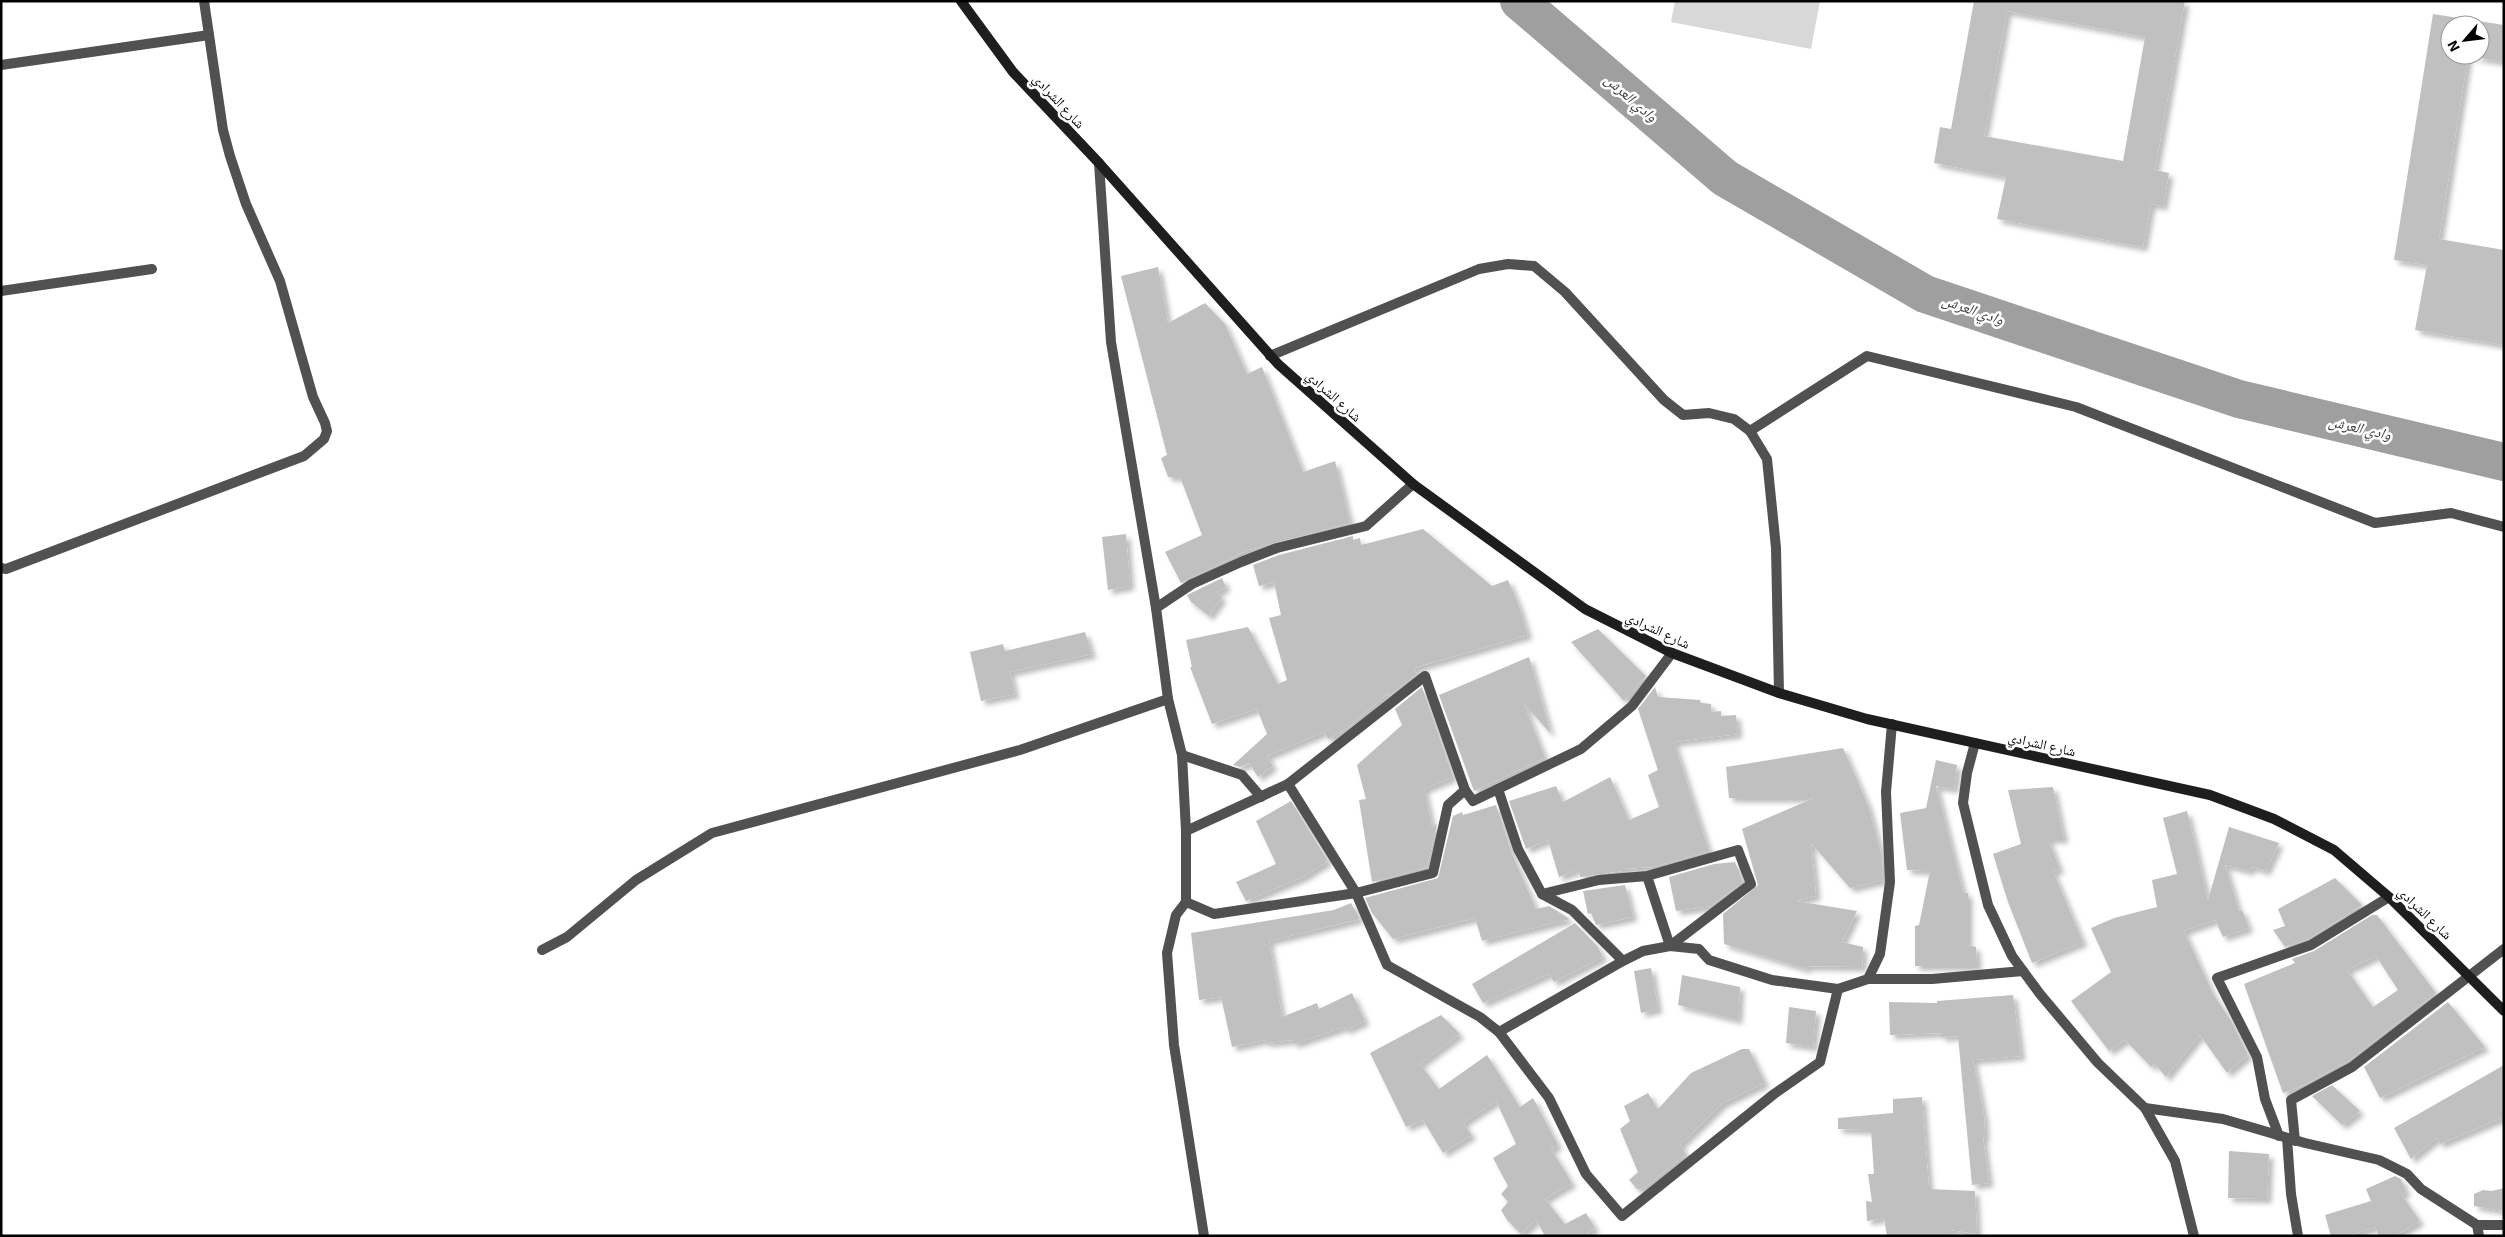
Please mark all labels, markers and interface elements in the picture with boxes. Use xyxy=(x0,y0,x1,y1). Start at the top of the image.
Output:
north arrow xyxy=(2440,15,2490,65)
text: N xyxy=(2443,38,2463,55)
street label: شارع الشرادي xyxy=(1027,70,1089,134)
water label: وادي العرش xyxy=(1599,70,1662,128)
water label: وادي العرش xyxy=(1939,290,2006,332)
street label: شارع الشرادي xyxy=(1301,366,1366,428)
water label: وادي العرش xyxy=(2326,411,2393,447)
street label: شارع الشرادي xyxy=(1622,607,1693,655)
street label: شارع الشرادي xyxy=(2006,727,2078,763)
street label: شارع الشرادي xyxy=(2392,883,2456,945)

